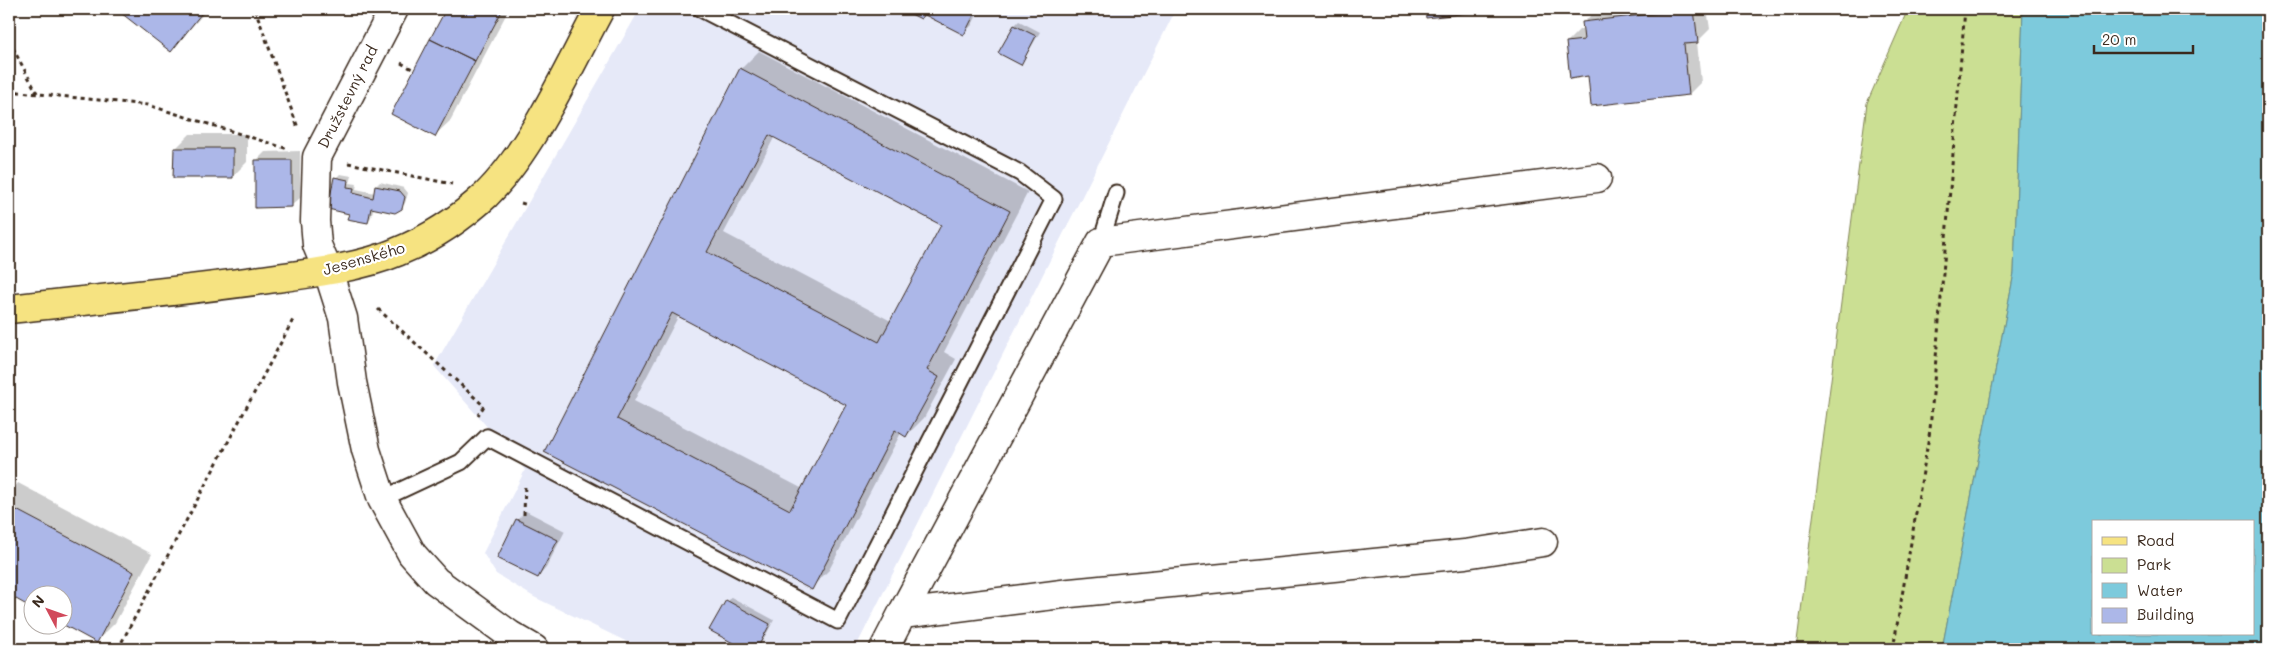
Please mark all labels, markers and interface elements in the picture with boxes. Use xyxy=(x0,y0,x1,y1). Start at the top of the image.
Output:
scale bar xyxy=(2094,22,2193,54)
text: 20 m xyxy=(2102,29,2136,49)
street label: Družstevný rad xyxy=(313,42,382,151)
street label: Jesenského xyxy=(320,237,407,279)
legend xyxy=(2092,520,2254,636)
text: Road xyxy=(2137,530,2174,550)
text: Park xyxy=(2137,554,2171,574)
text: Water xyxy=(2137,580,2183,600)
north arrow xyxy=(22,586,72,636)
text: N xyxy=(27,591,48,611)
text: Building xyxy=(2137,604,2194,624)

